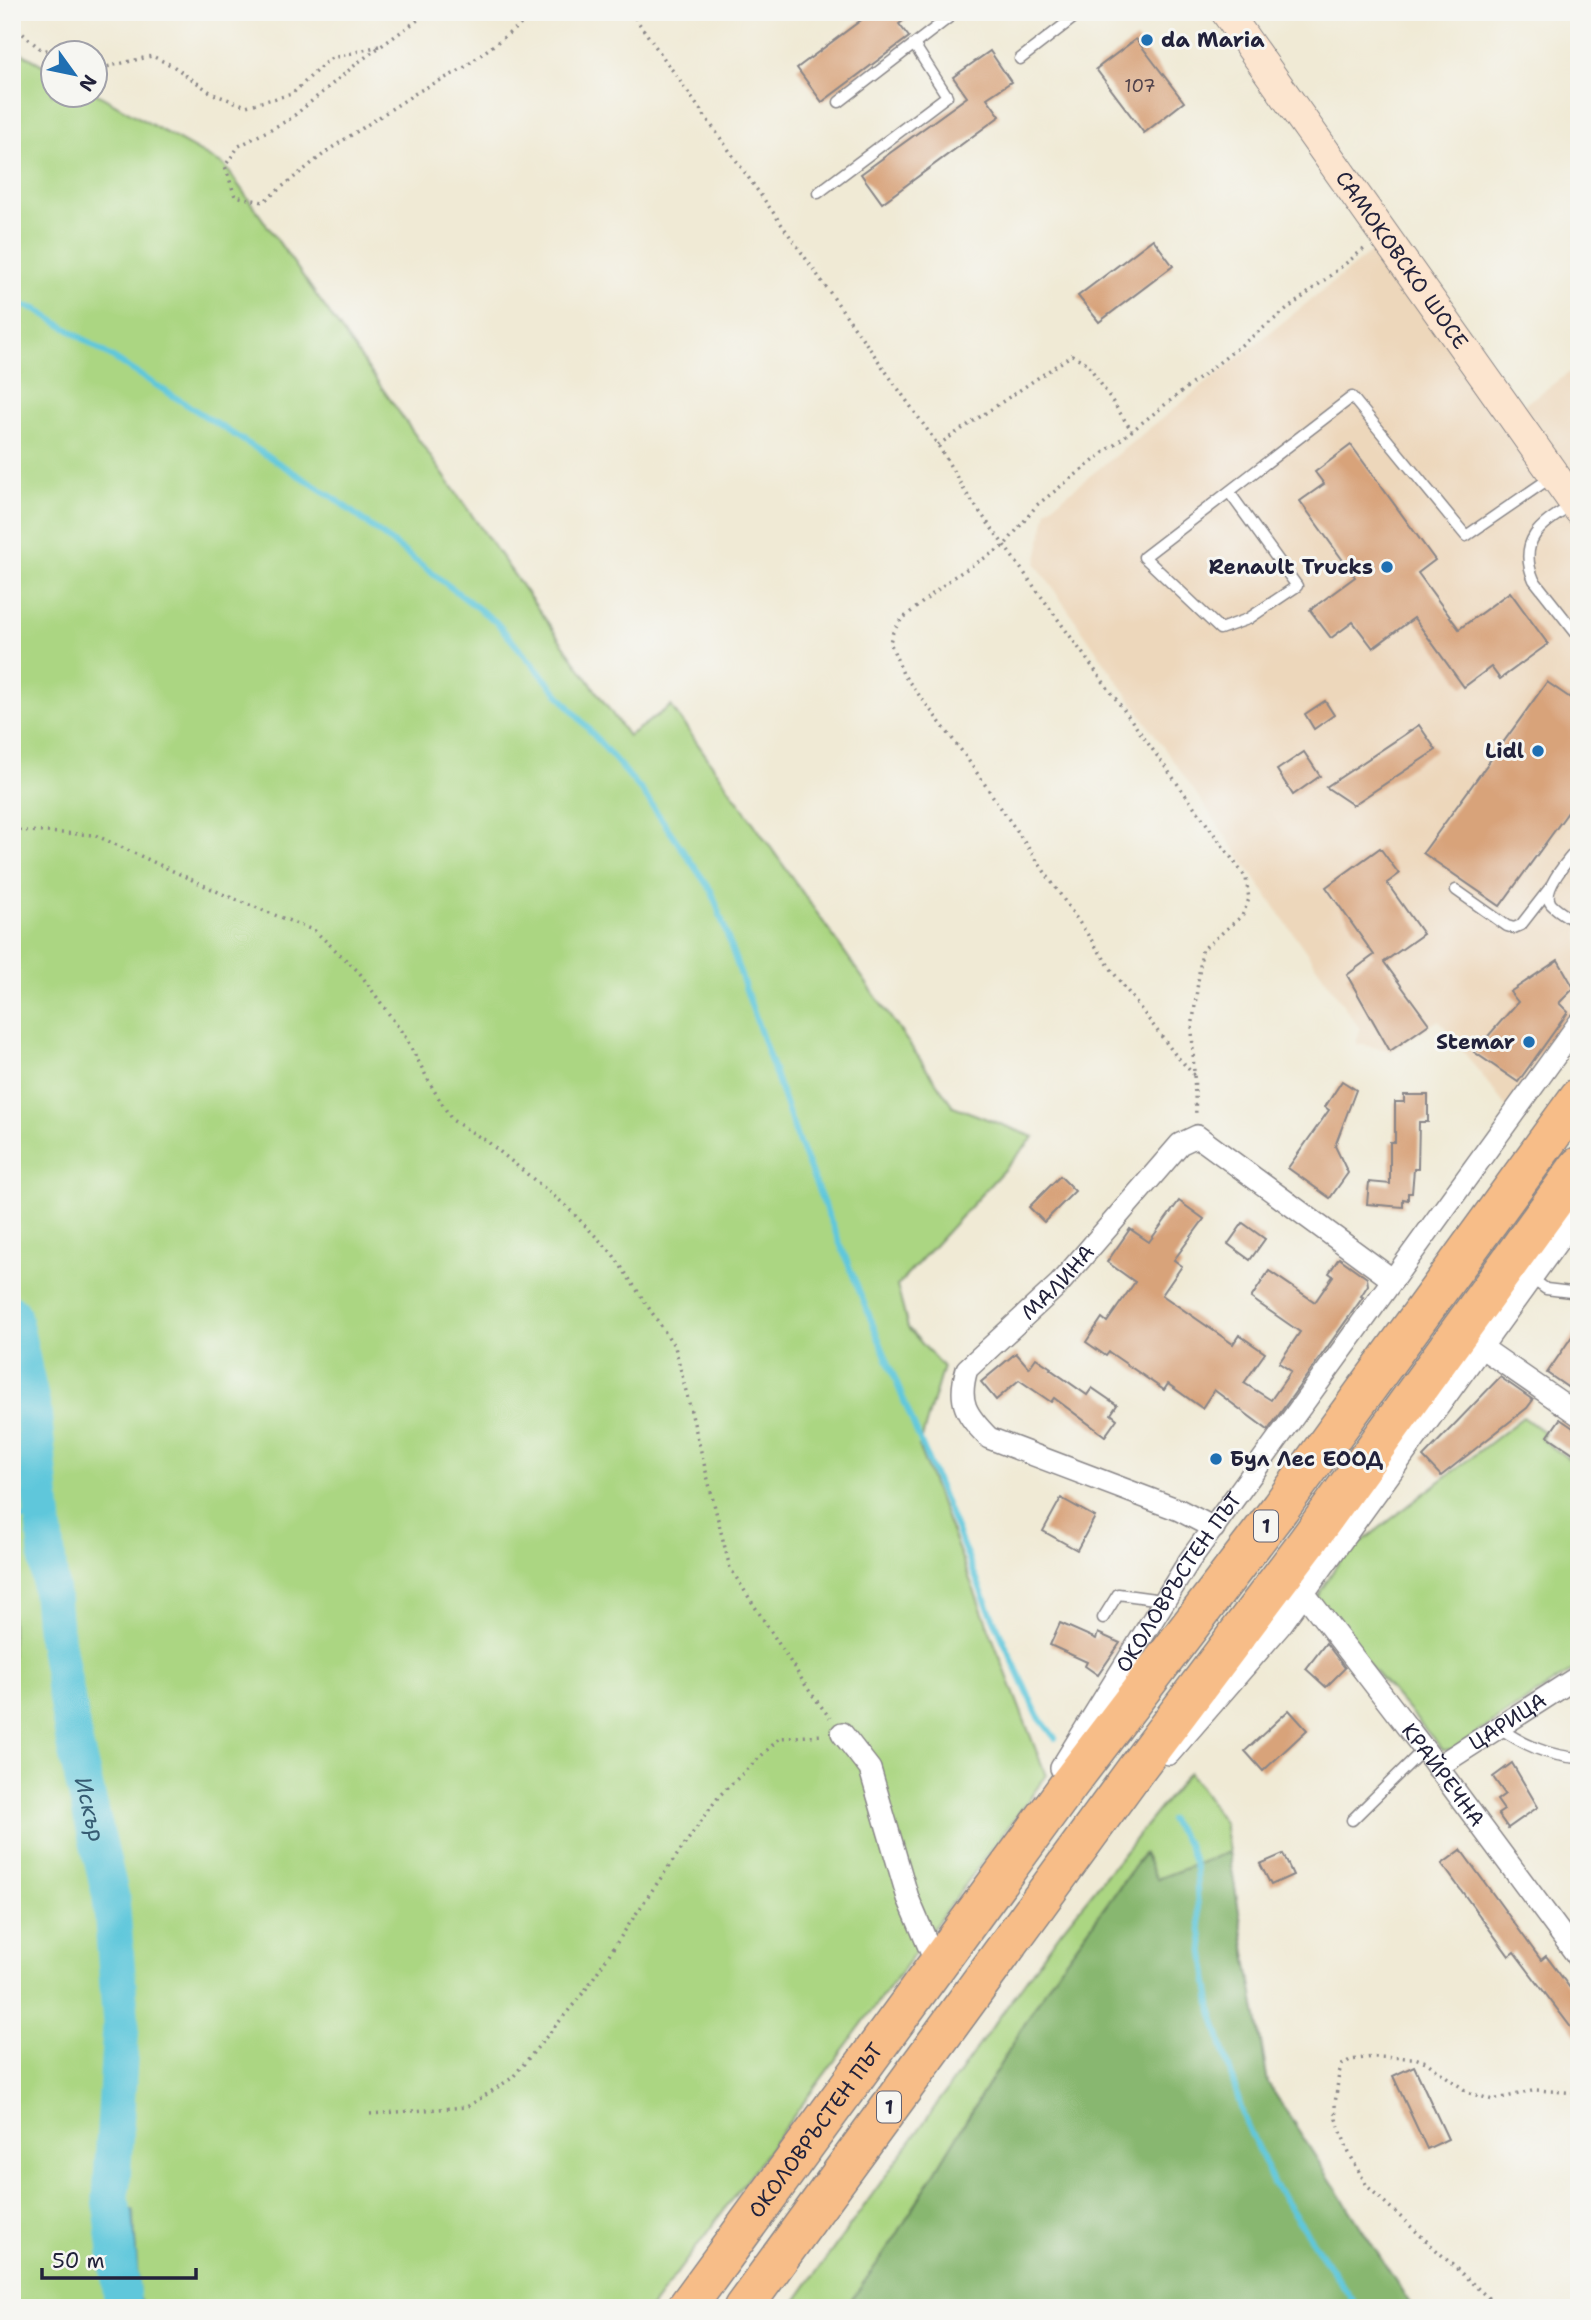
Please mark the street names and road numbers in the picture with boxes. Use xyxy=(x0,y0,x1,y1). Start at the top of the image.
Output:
street label: САМОКОВСКО ШОСЕ xyxy=(1329,165,1475,355)
street label: МАЛИНА xyxy=(1015,1239,1101,1326)
street label: ОКОЛОВРЪСТЕН ПЪТ xyxy=(1109,1486,1248,1678)
road number: 1 xyxy=(1254,1510,1278,1542)
street label: ЦАРИЦА xyxy=(1463,1686,1552,1757)
street label: КРАЙРЕЧНА xyxy=(1395,1717,1491,1832)
street label: ОКОЛОВРЪСТЕН ПЪТ xyxy=(742,2037,889,2224)
road number: 1 xyxy=(877,2092,901,2122)

